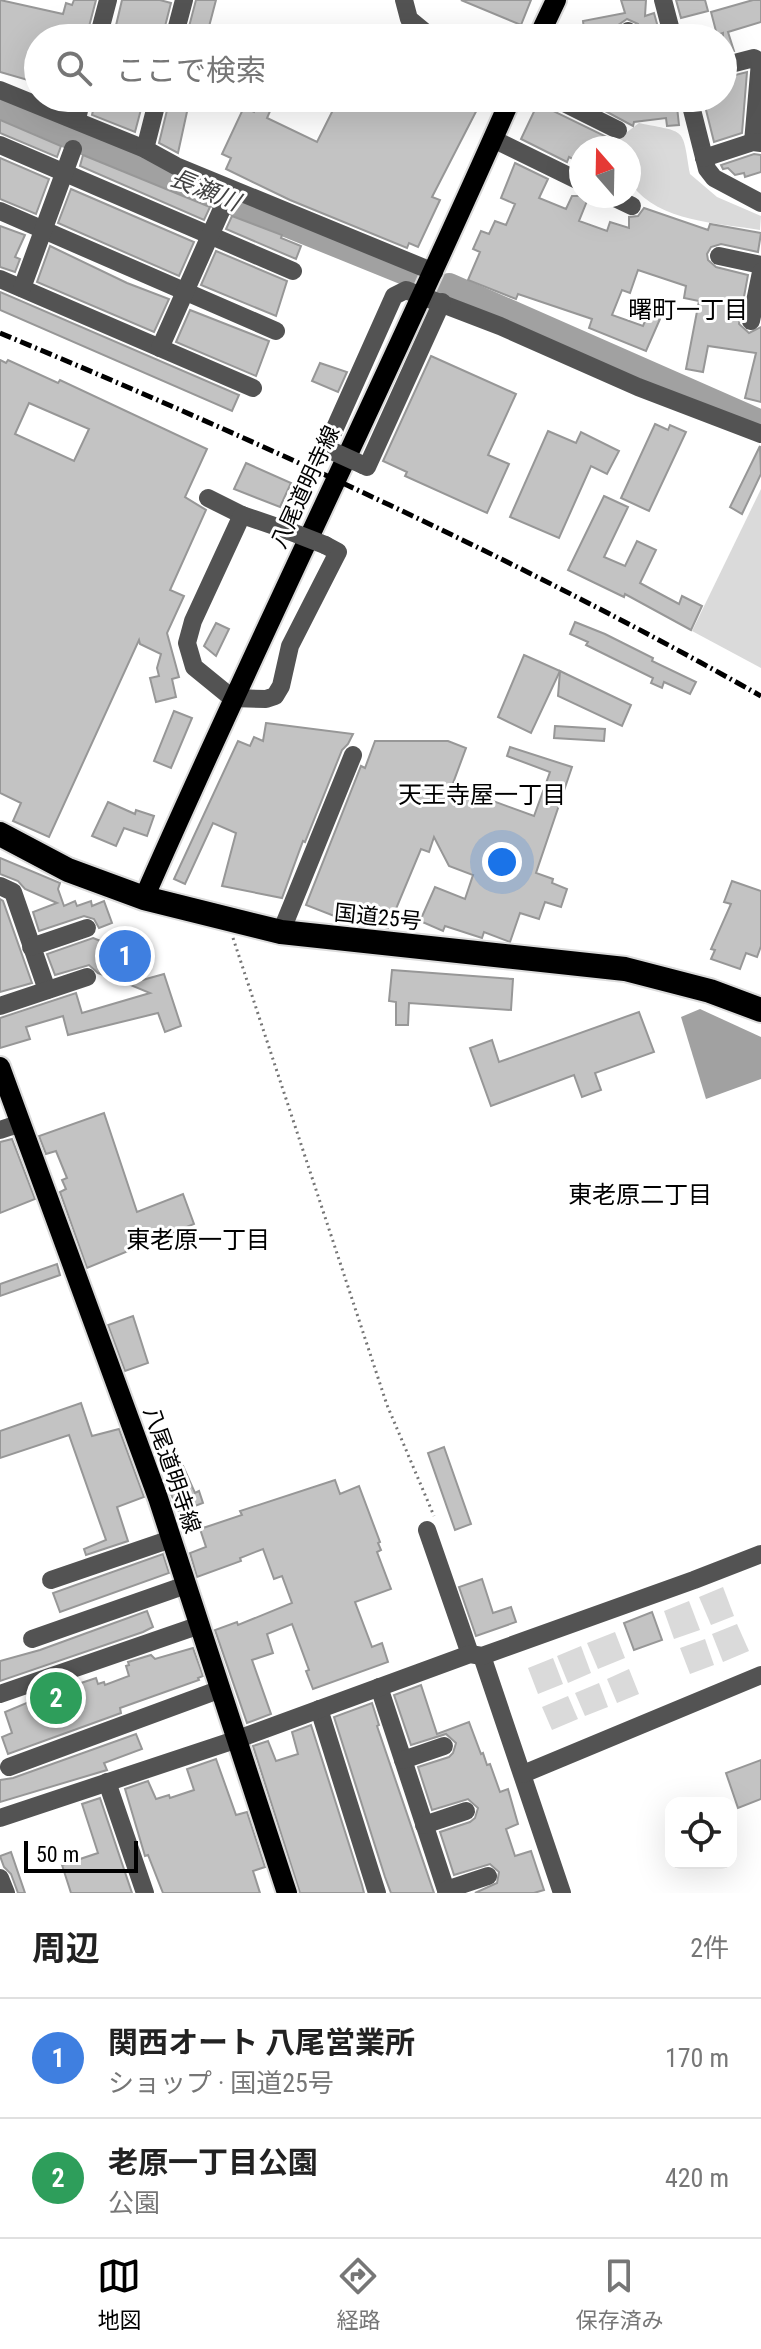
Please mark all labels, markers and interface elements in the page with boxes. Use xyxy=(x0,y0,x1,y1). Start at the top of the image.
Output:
search box xyxy=(24,24,737,112)
icon: search xyxy=(52,46,96,90)
text: ここで検索 xyxy=(116,53,266,88)
north arrow xyxy=(569,136,641,208)
water label: 長瀬川 xyxy=(166,164,246,218)
district label: 曙町一丁目 xyxy=(628,296,748,324)
street label: 八尾道明寺線 xyxy=(266,422,344,552)
district label: 天王寺屋一丁目 xyxy=(398,781,566,809)
your location xyxy=(482,842,522,882)
street label: 国道25号 xyxy=(333,900,423,934)
pin: 1 xyxy=(99,926,151,986)
district label: 東老原二丁目 xyxy=(568,1181,712,1209)
district label: 東老原一丁目 xyxy=(126,1226,270,1254)
street label: 八尾道明寺線 xyxy=(139,1404,205,1536)
pin: 2 xyxy=(30,1668,82,1728)
map controls xyxy=(665,1797,737,1869)
button: locate xyxy=(665,1797,737,1869)
scale bar xyxy=(24,1837,138,1873)
text: 50 m xyxy=(36,1842,79,1867)
text: 周辺 xyxy=(32,1928,100,1968)
text: 2件 xyxy=(690,1933,729,1963)
text: 関西オート 八尾営業所 xyxy=(108,2025,415,2060)
text: 1 xyxy=(51,2043,65,2073)
text: 170 m xyxy=(665,2043,729,2073)
text: ショップ · 国道25号 xyxy=(108,2068,334,2098)
text: 老原一丁目公園 xyxy=(108,2145,318,2180)
text: 2 xyxy=(51,2163,65,2193)
text: 420 m xyxy=(665,2163,729,2193)
text: 公園 xyxy=(108,2188,160,2218)
tab: 地図 xyxy=(97,2254,142,2334)
tab: 経路 xyxy=(336,2254,381,2334)
tab: 保存済み xyxy=(575,2254,664,2334)

